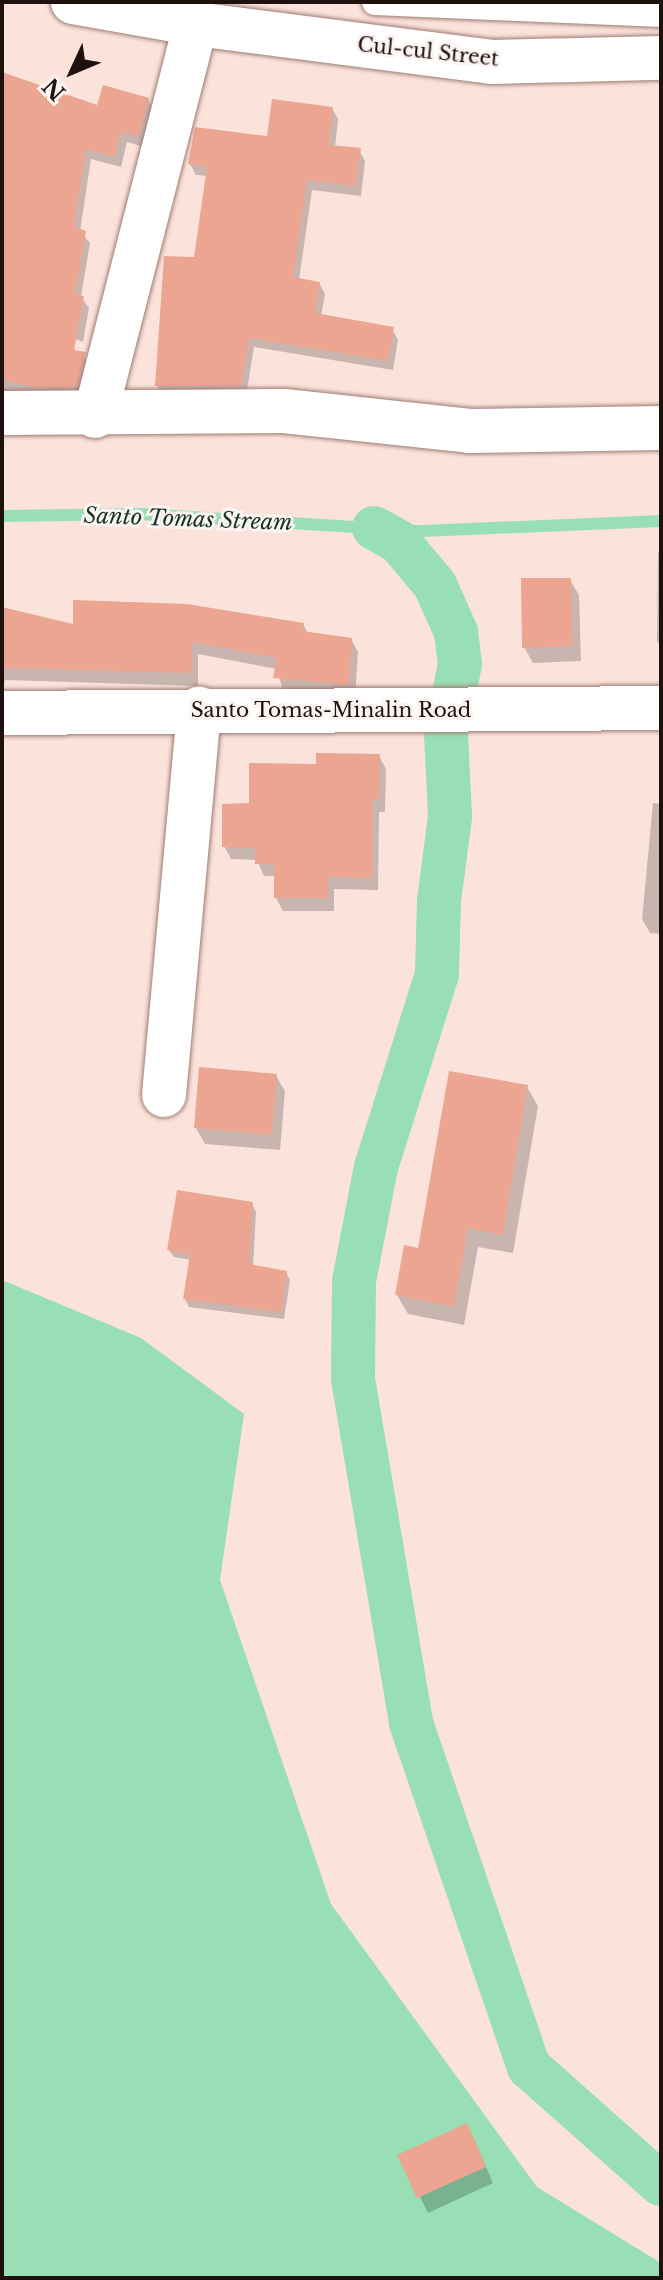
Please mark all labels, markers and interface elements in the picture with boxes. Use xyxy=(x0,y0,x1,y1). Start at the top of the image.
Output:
north arrow xyxy=(32,32,112,112)
street label: Cul-cul Street xyxy=(356,33,500,71)
text: N xyxy=(37,72,71,106)
water label: Santo Tomas Stream xyxy=(83,502,293,536)
street label: Santo Tomas-Minalin Road xyxy=(190,698,472,722)

